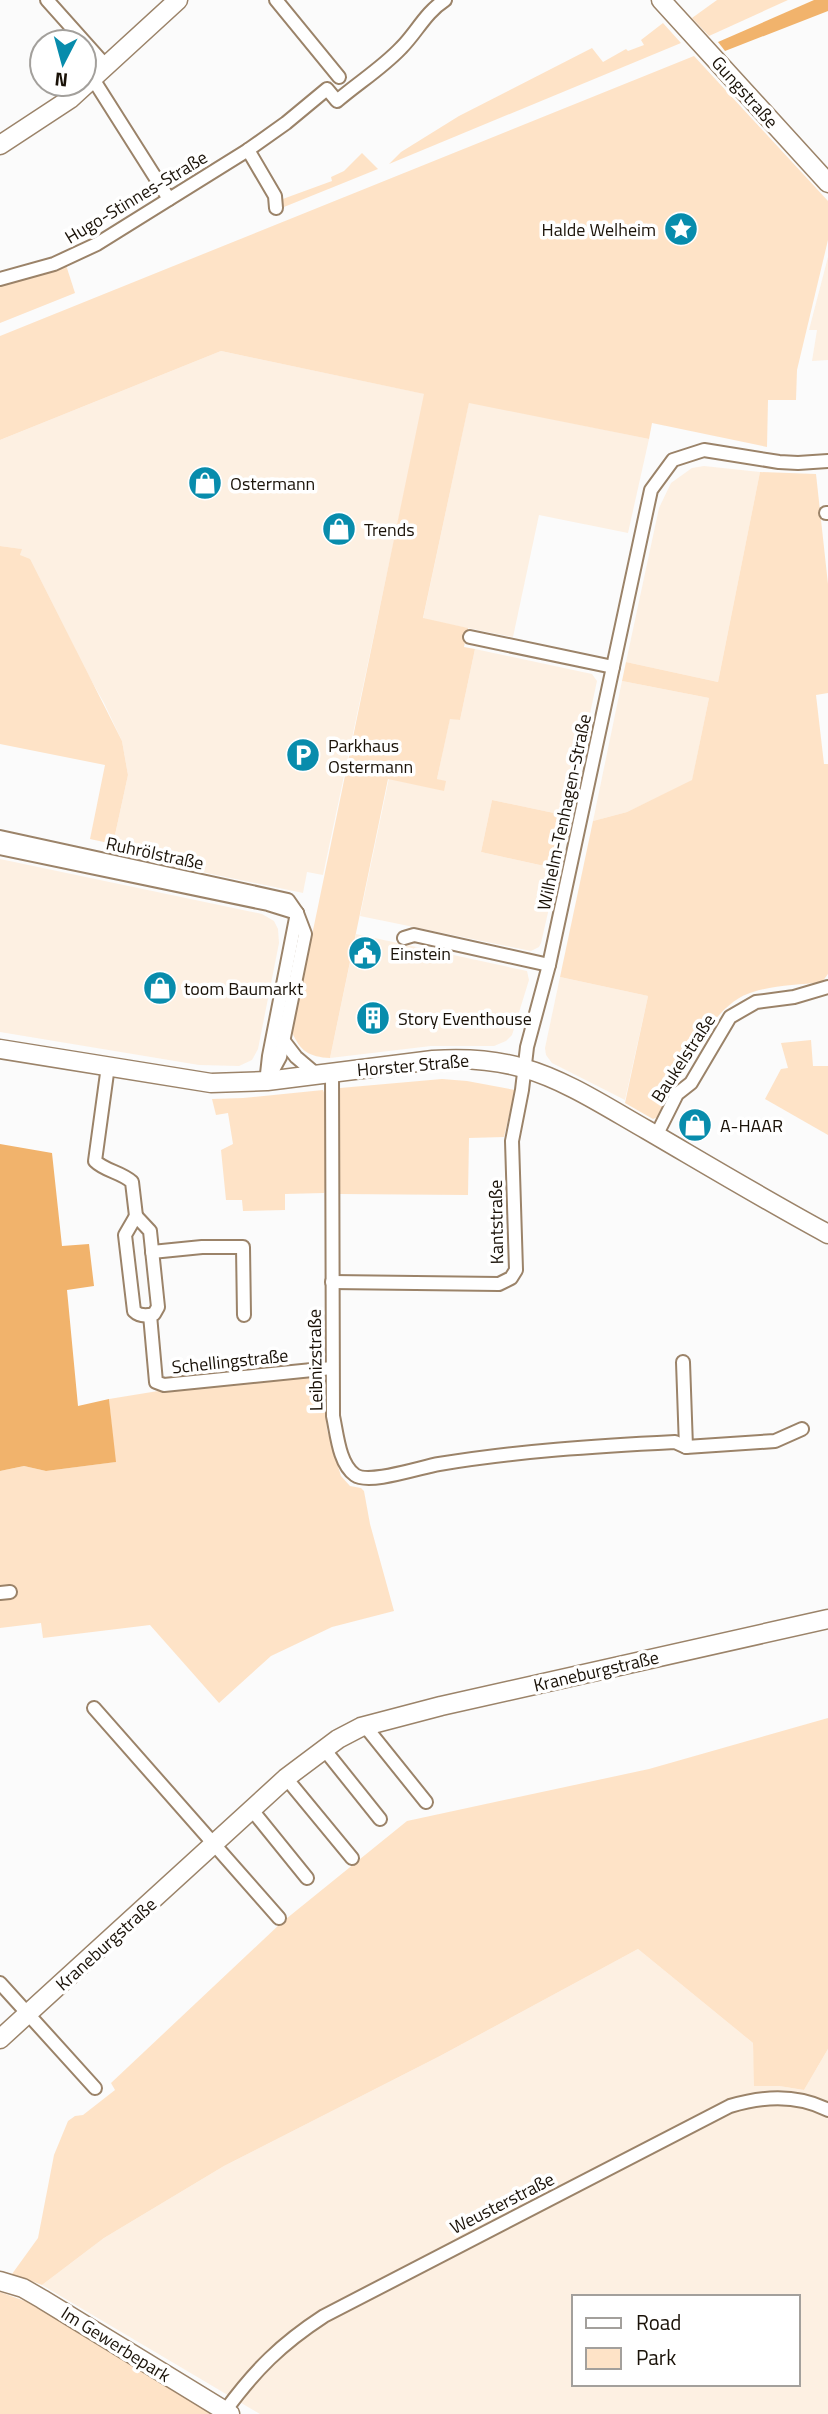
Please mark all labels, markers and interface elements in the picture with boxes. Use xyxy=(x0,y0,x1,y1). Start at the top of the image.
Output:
north arrow xyxy=(28,28,98,98)
street label: Gungstraße xyxy=(705,50,785,134)
text: N xyxy=(53,65,69,96)
street label: Hugo-Stinnes-Straße xyxy=(59,144,213,250)
place icon: Halde Welheim xyxy=(662,210,700,248)
place label: Halde Welheim xyxy=(542,216,656,243)
shop icon: Ostermann xyxy=(186,464,224,502)
place label: Ostermann xyxy=(230,470,315,497)
shop icon: Trends xyxy=(320,510,358,548)
place label: Trends xyxy=(364,516,415,543)
street label: Wilhelm-Tenhagen-Straße xyxy=(530,711,598,913)
place label: Parkhaus Ostermann xyxy=(328,732,413,780)
parking icon: Parkhaus Ostermann xyxy=(284,736,322,774)
street label: Ruhrölstraße xyxy=(104,829,206,877)
public building icon: Einstein xyxy=(346,934,384,972)
place label: Einstein xyxy=(390,940,451,967)
shop icon: toom Baumarkt xyxy=(141,969,179,1007)
place label: toom Baumarkt xyxy=(184,975,304,1002)
building icon: Story Eventhouse xyxy=(354,999,392,1037)
place label: Story Eventhouse xyxy=(398,1005,532,1032)
street label: Baukelstraße xyxy=(644,1008,722,1108)
street label: Horster Straße xyxy=(356,1047,470,1083)
shop icon: A-HAAR xyxy=(676,1106,714,1144)
place label: A-HAAR xyxy=(720,1112,783,1139)
street label: Kantstraße xyxy=(482,1179,510,1265)
street label: Leibnizstraße xyxy=(301,1309,329,1411)
street label: Schellingstraße xyxy=(170,1341,290,1381)
street label: Kraneburgstraße xyxy=(531,1643,661,1699)
street label: Kraneburgstraße xyxy=(49,1891,163,1997)
street label: Weusterstraße xyxy=(445,2165,559,2241)
legend xyxy=(572,2295,800,2386)
street label: Im Gewerbepark xyxy=(56,2300,176,2389)
text: Road xyxy=(636,2306,681,2338)
text: Park xyxy=(636,2341,676,2373)

